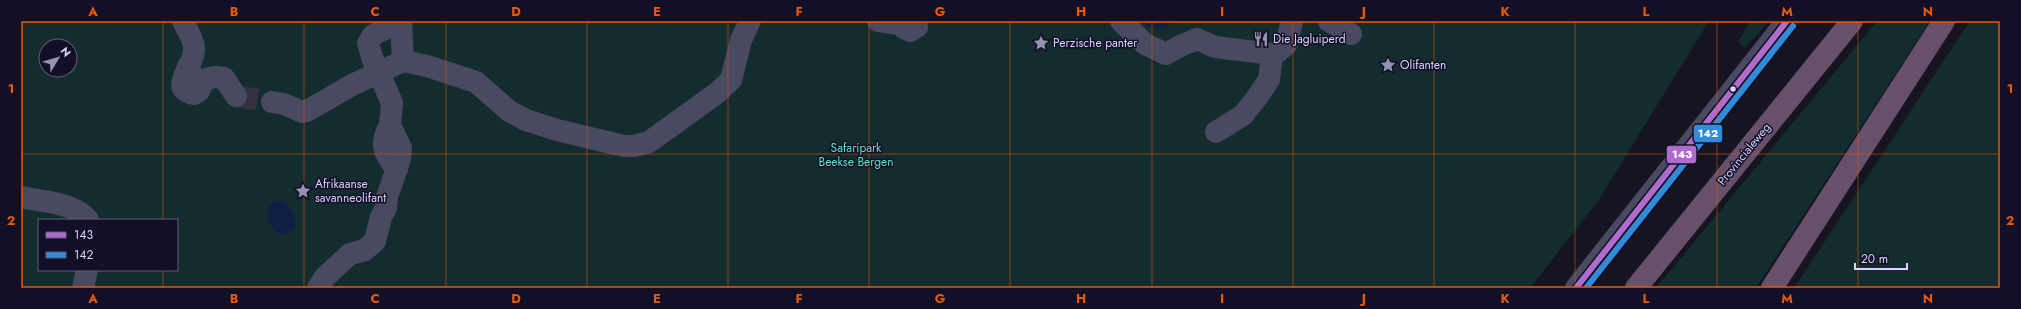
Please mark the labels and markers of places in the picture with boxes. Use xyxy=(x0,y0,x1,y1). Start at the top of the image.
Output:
restaurant icon: Die Jagluiperd xyxy=(1252,30,1270,48)
place label: Die Jagluiperd xyxy=(1273,30,1346,48)
place icon: Perzische panter xyxy=(1032,34,1050,52)
place label: Perzische panter xyxy=(1053,34,1138,52)
place icon: Olifanten xyxy=(1379,56,1397,74)
place label: Olifanten xyxy=(1400,56,1446,74)
unlabelled marker xyxy=(1728,84,1738,94)
place label: Afrikaanse savanneolifant xyxy=(315,175,386,207)
place icon: Afrikaanse savanneolifant xyxy=(294,182,312,200)

